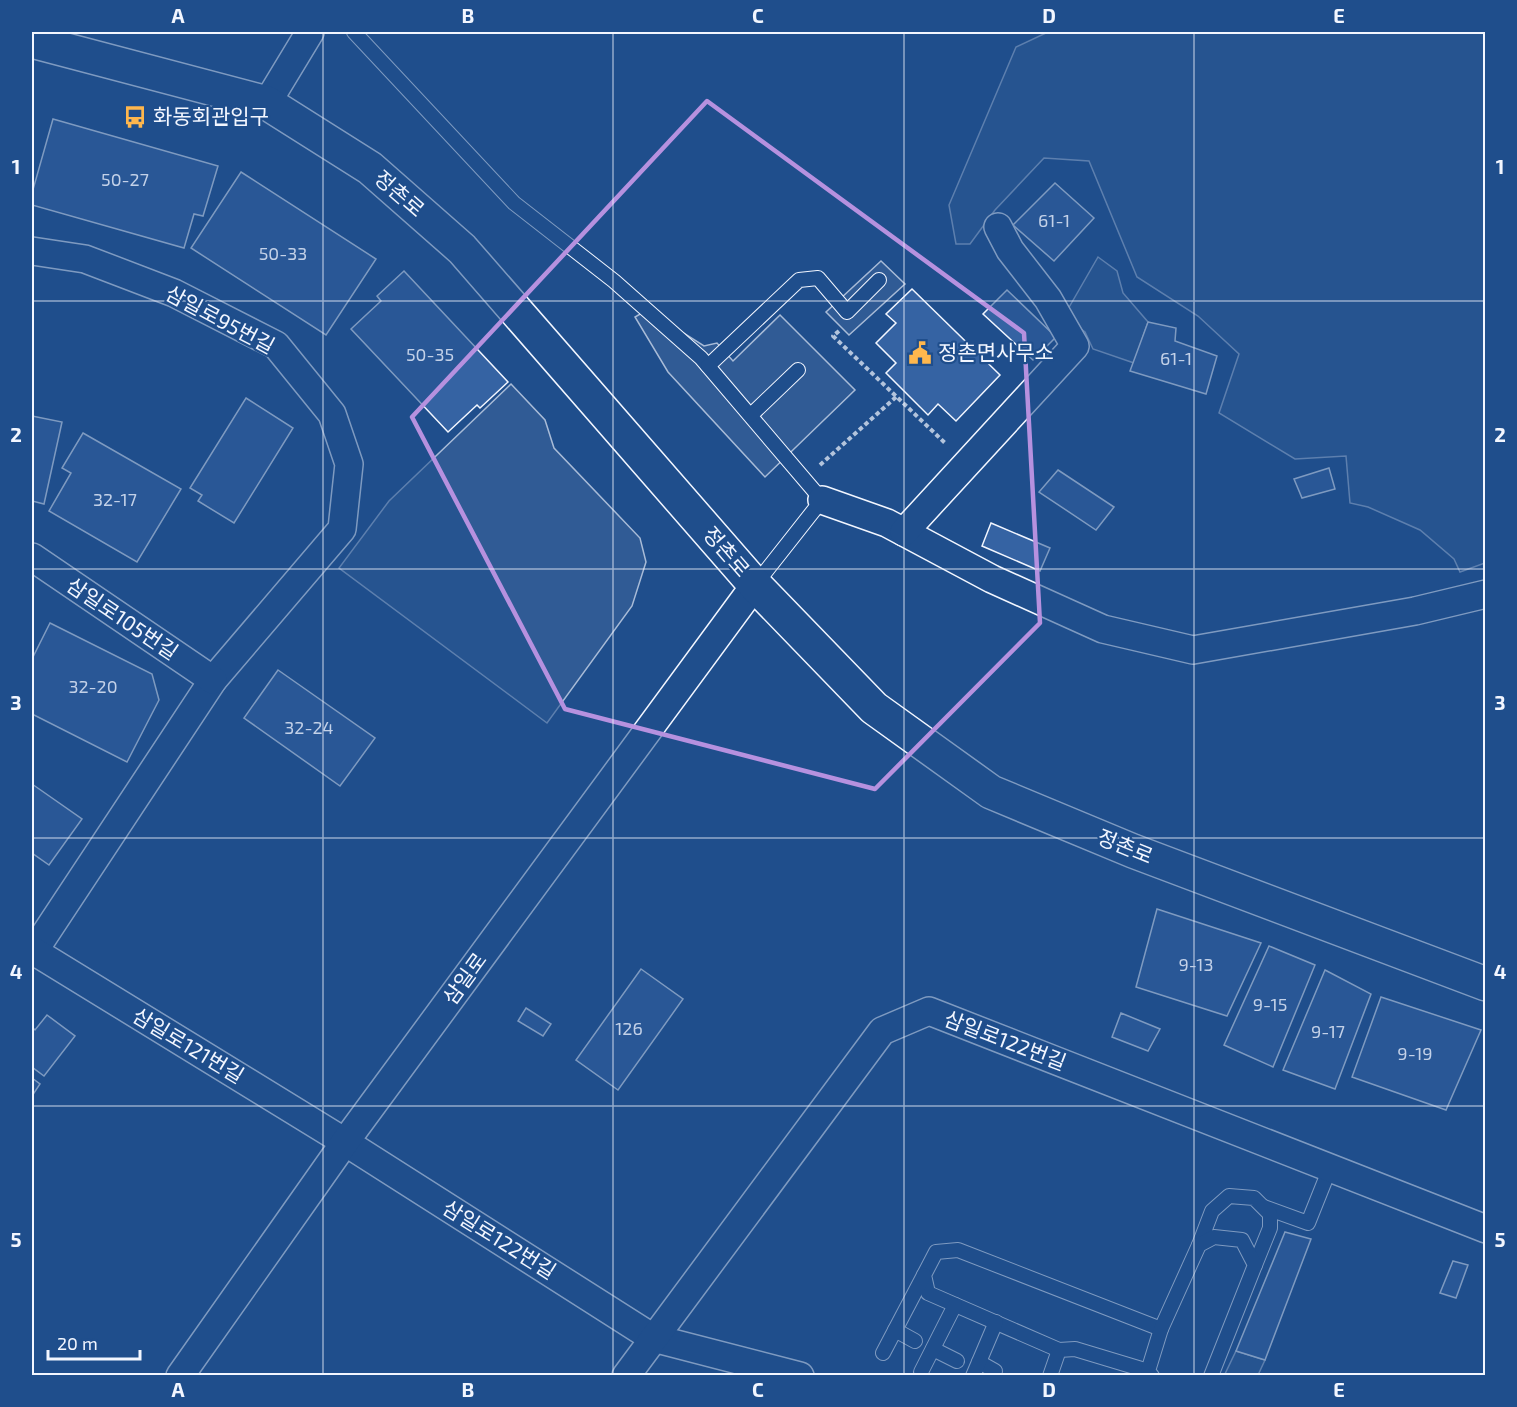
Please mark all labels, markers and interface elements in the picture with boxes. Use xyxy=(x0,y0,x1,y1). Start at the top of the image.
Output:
text: A xyxy=(171,3,185,27)
text: B xyxy=(462,3,474,27)
text: C xyxy=(752,3,764,27)
text: D xyxy=(1042,3,1056,27)
text: E xyxy=(1333,3,1345,27)
place label: 화동회관입구 xyxy=(153,103,269,128)
bus stop icon: 화동회관입구 xyxy=(122,104,148,130)
text: 1 xyxy=(12,154,20,178)
text: 1 xyxy=(1496,154,1504,178)
street label: 정촌로 xyxy=(370,164,430,221)
house number: 50-27 xyxy=(101,168,149,190)
house number: 61-1 xyxy=(1038,209,1070,231)
house number: 50-33 xyxy=(259,242,307,264)
street label: 삼일로95번길 xyxy=(162,279,279,358)
place label: 정촌면사무소 xyxy=(938,339,1054,364)
public building icon: 정촌면사무소 xyxy=(907,340,933,366)
house number: 50-35 xyxy=(406,343,454,365)
house number: 61-1 xyxy=(1160,347,1192,369)
text: 2 xyxy=(10,422,22,446)
text: 2 xyxy=(1494,422,1506,446)
house number: 32-17 xyxy=(93,488,137,510)
street label: 정촌로 xyxy=(699,521,756,581)
street label: 삼일로105번길 xyxy=(62,571,183,664)
house number: 32-20 xyxy=(68,675,118,697)
text: 3 xyxy=(10,690,22,714)
text: 3 xyxy=(1494,690,1506,714)
house number: 32-24 xyxy=(284,716,334,738)
street label: 정촌로 xyxy=(1094,823,1157,868)
street label: 삼일로 xyxy=(437,947,491,1009)
house number: 9-13 xyxy=(1179,953,1213,975)
text: 4 xyxy=(10,959,23,983)
text: 4 xyxy=(1494,959,1507,983)
house number: 9-15 xyxy=(1253,993,1287,1015)
street label: 삼일로121번길 xyxy=(129,1002,249,1088)
street label: 삼일로122번길 xyxy=(941,1005,1070,1074)
house number: 126 xyxy=(615,1017,643,1039)
house number: 9-17 xyxy=(1311,1020,1345,1042)
house number: 9-19 xyxy=(1397,1042,1433,1064)
street label: 삼일로122번길 xyxy=(439,1194,561,1283)
text: 5 xyxy=(10,1227,22,1251)
text: 5 xyxy=(1494,1227,1506,1251)
scale bar xyxy=(48,1323,140,1361)
text: 20 m xyxy=(57,1332,98,1354)
text: A xyxy=(171,1377,185,1401)
text: B xyxy=(462,1377,474,1401)
text: C xyxy=(752,1377,764,1401)
text: D xyxy=(1042,1377,1056,1401)
text: E xyxy=(1333,1377,1345,1401)

